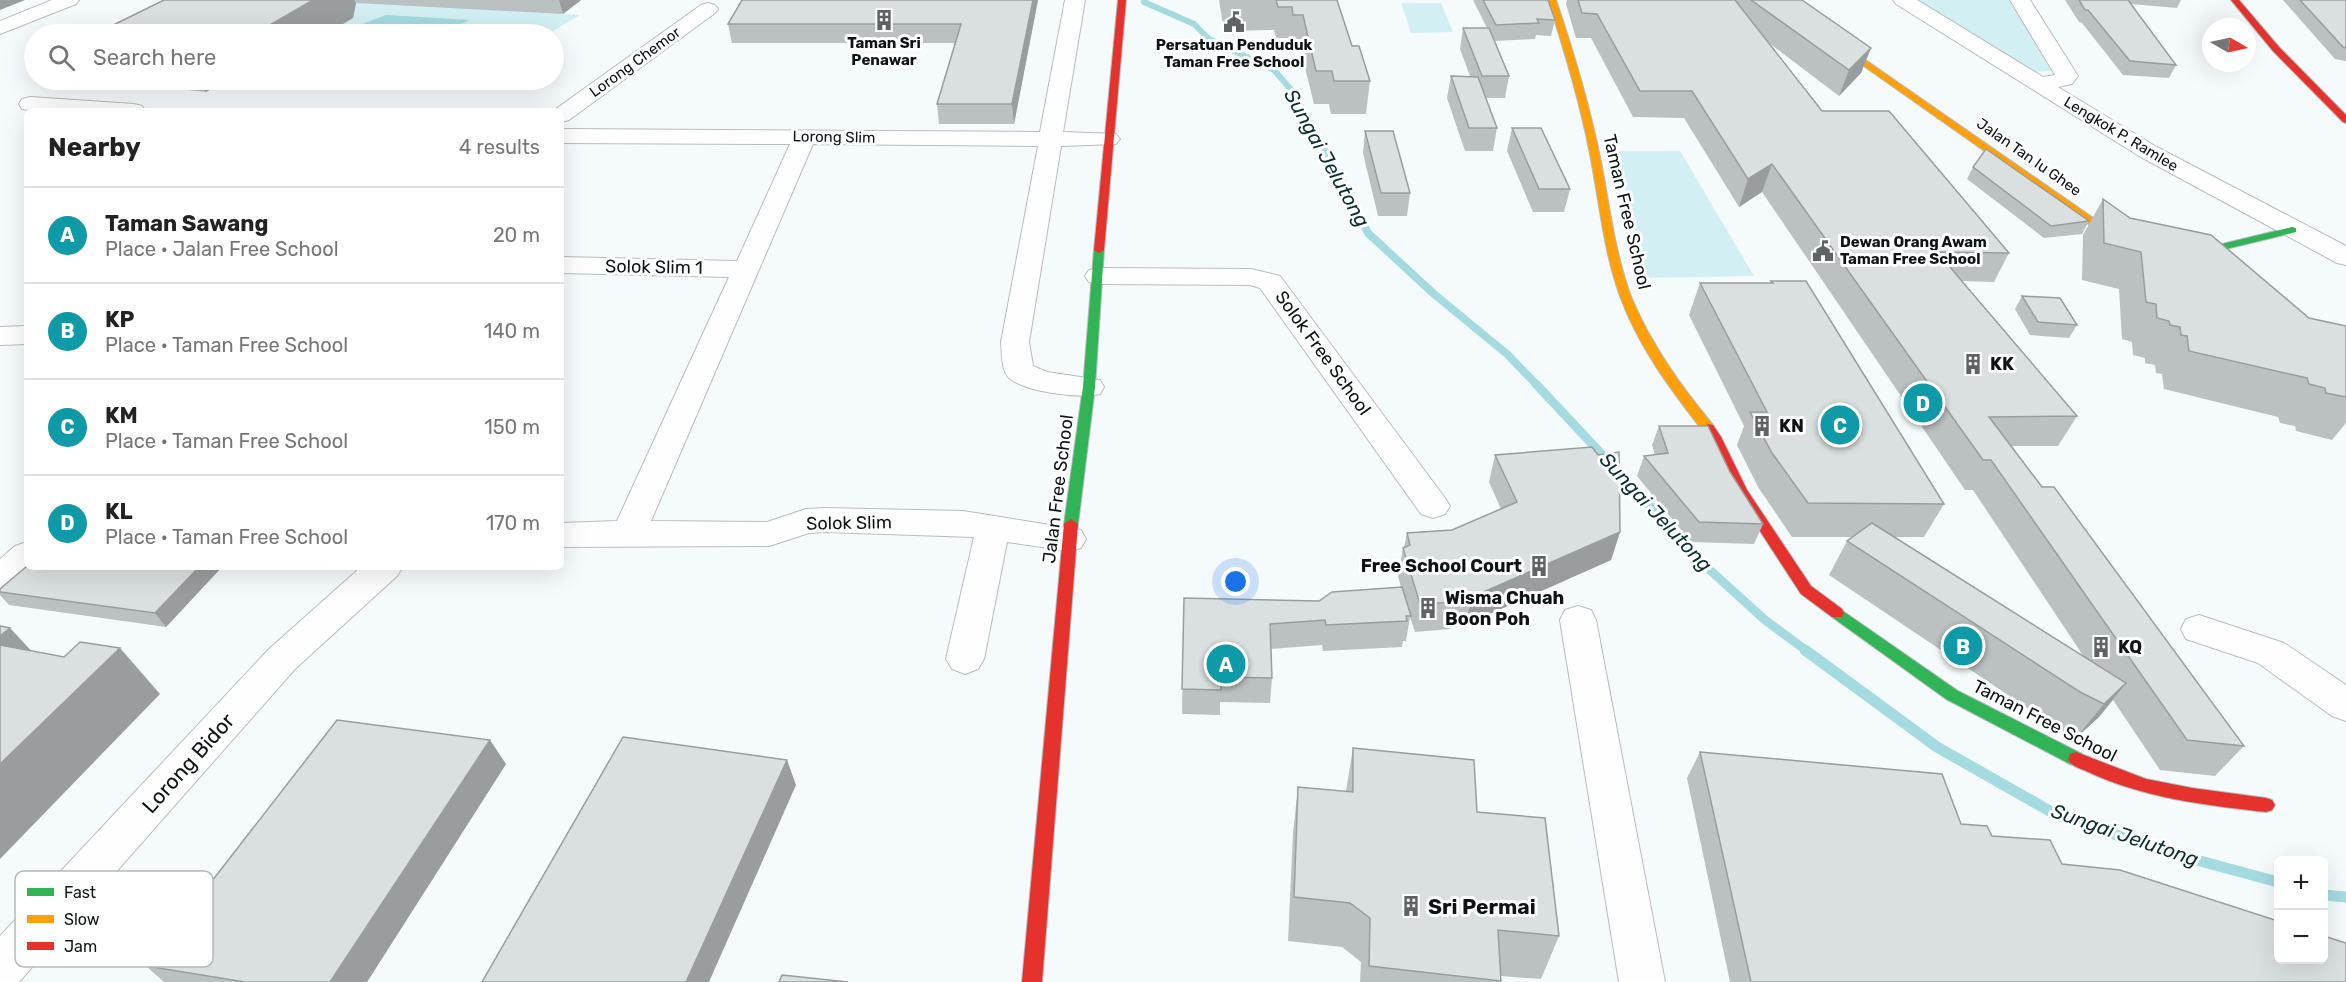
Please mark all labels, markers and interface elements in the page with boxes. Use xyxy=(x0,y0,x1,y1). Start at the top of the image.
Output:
building icon: Taman Sri Penawar xyxy=(872,8,896,32)
public building icon: Persatuan Penduduk Taman Free School xyxy=(1222,10,1246,34)
north arrow xyxy=(2202,18,2256,72)
street label: Lorong Chemor xyxy=(586,23,684,101)
search box xyxy=(24,24,564,90)
place label: Taman Sri Penawar xyxy=(847,34,921,69)
place label: Persatuan Penduduk Taman Free School xyxy=(1156,36,1313,71)
icon: search xyxy=(45,41,78,74)
text: Search here xyxy=(93,44,216,71)
water label: Sungai Jelutong xyxy=(1279,85,1375,231)
street label: Lengkok P. Ramlee xyxy=(2061,93,2181,175)
street label: Jalan Tan Iu Ghee xyxy=(1973,114,2085,200)
street label: Lorong Slim xyxy=(792,127,876,147)
text: Nearby xyxy=(48,132,141,163)
street label: Taman Free School xyxy=(1598,132,1656,292)
text: 4 results xyxy=(459,135,540,159)
text: Taman Sawang xyxy=(105,210,268,237)
text: A xyxy=(60,223,75,247)
text: 20 m xyxy=(493,223,540,247)
place label: Dewan Orang Awam Taman Free School xyxy=(1840,233,1987,268)
text: Place · Jalan Free School xyxy=(105,237,339,261)
public building icon: Dewan Orang Awam Taman Free School xyxy=(1811,239,1835,263)
street label: Solok Slim 1 xyxy=(605,255,703,279)
street label: Solok Free School xyxy=(1270,287,1376,419)
text: KP xyxy=(105,306,134,333)
text: B xyxy=(60,319,75,343)
text: 140 m xyxy=(484,319,540,343)
text: Place · Taman Free School xyxy=(105,333,348,357)
building icon: KK xyxy=(1961,352,1985,376)
place label: KK xyxy=(1990,353,2014,375)
pin: D xyxy=(1904,380,1942,426)
text: KM xyxy=(105,402,138,429)
pin: C xyxy=(1820,402,1860,448)
street label: Jalan Free School xyxy=(1038,413,1078,565)
building icon: KN xyxy=(1750,414,1774,438)
text: C xyxy=(60,415,75,439)
text: 150 m xyxy=(484,415,540,439)
place label: KN xyxy=(1779,415,1804,437)
text: Place · Taman Free School xyxy=(105,429,348,453)
water label: Sungai Jelutong xyxy=(1595,448,1717,577)
text: KL xyxy=(105,498,133,525)
text: D xyxy=(60,511,75,535)
text: 170 m xyxy=(486,511,540,535)
street label: Solok Slim xyxy=(806,511,892,535)
text: Place · Taman Free School xyxy=(105,525,348,549)
building icon: Free School Court xyxy=(1527,554,1551,578)
place label: Free School Court xyxy=(1361,555,1522,577)
your location xyxy=(1221,567,1250,596)
place label: Wisma Chuah Boon Poh xyxy=(1445,587,1564,630)
building icon: Wisma Chuah Boon Poh xyxy=(1416,596,1440,620)
pin: B xyxy=(1944,624,1982,668)
building icon: KQ xyxy=(2089,635,2113,659)
place label: KQ xyxy=(2118,636,2142,658)
pin: A xyxy=(1206,642,1246,686)
street label: Taman Free School xyxy=(1969,675,2121,767)
street label: Lorong Bidor xyxy=(137,708,239,818)
water label: Sungai Jelutong xyxy=(2048,799,2202,871)
map controls xyxy=(2274,856,2328,964)
button: + xyxy=(2274,856,2328,910)
legend xyxy=(15,871,213,967)
text: Fast xyxy=(64,883,96,902)
building icon: Sri Permai xyxy=(1399,894,1423,918)
place label: Sri Permai xyxy=(1428,894,1536,919)
text: Slow xyxy=(64,910,100,929)
button: − xyxy=(2274,910,2328,964)
text: Jam xyxy=(64,937,97,956)

